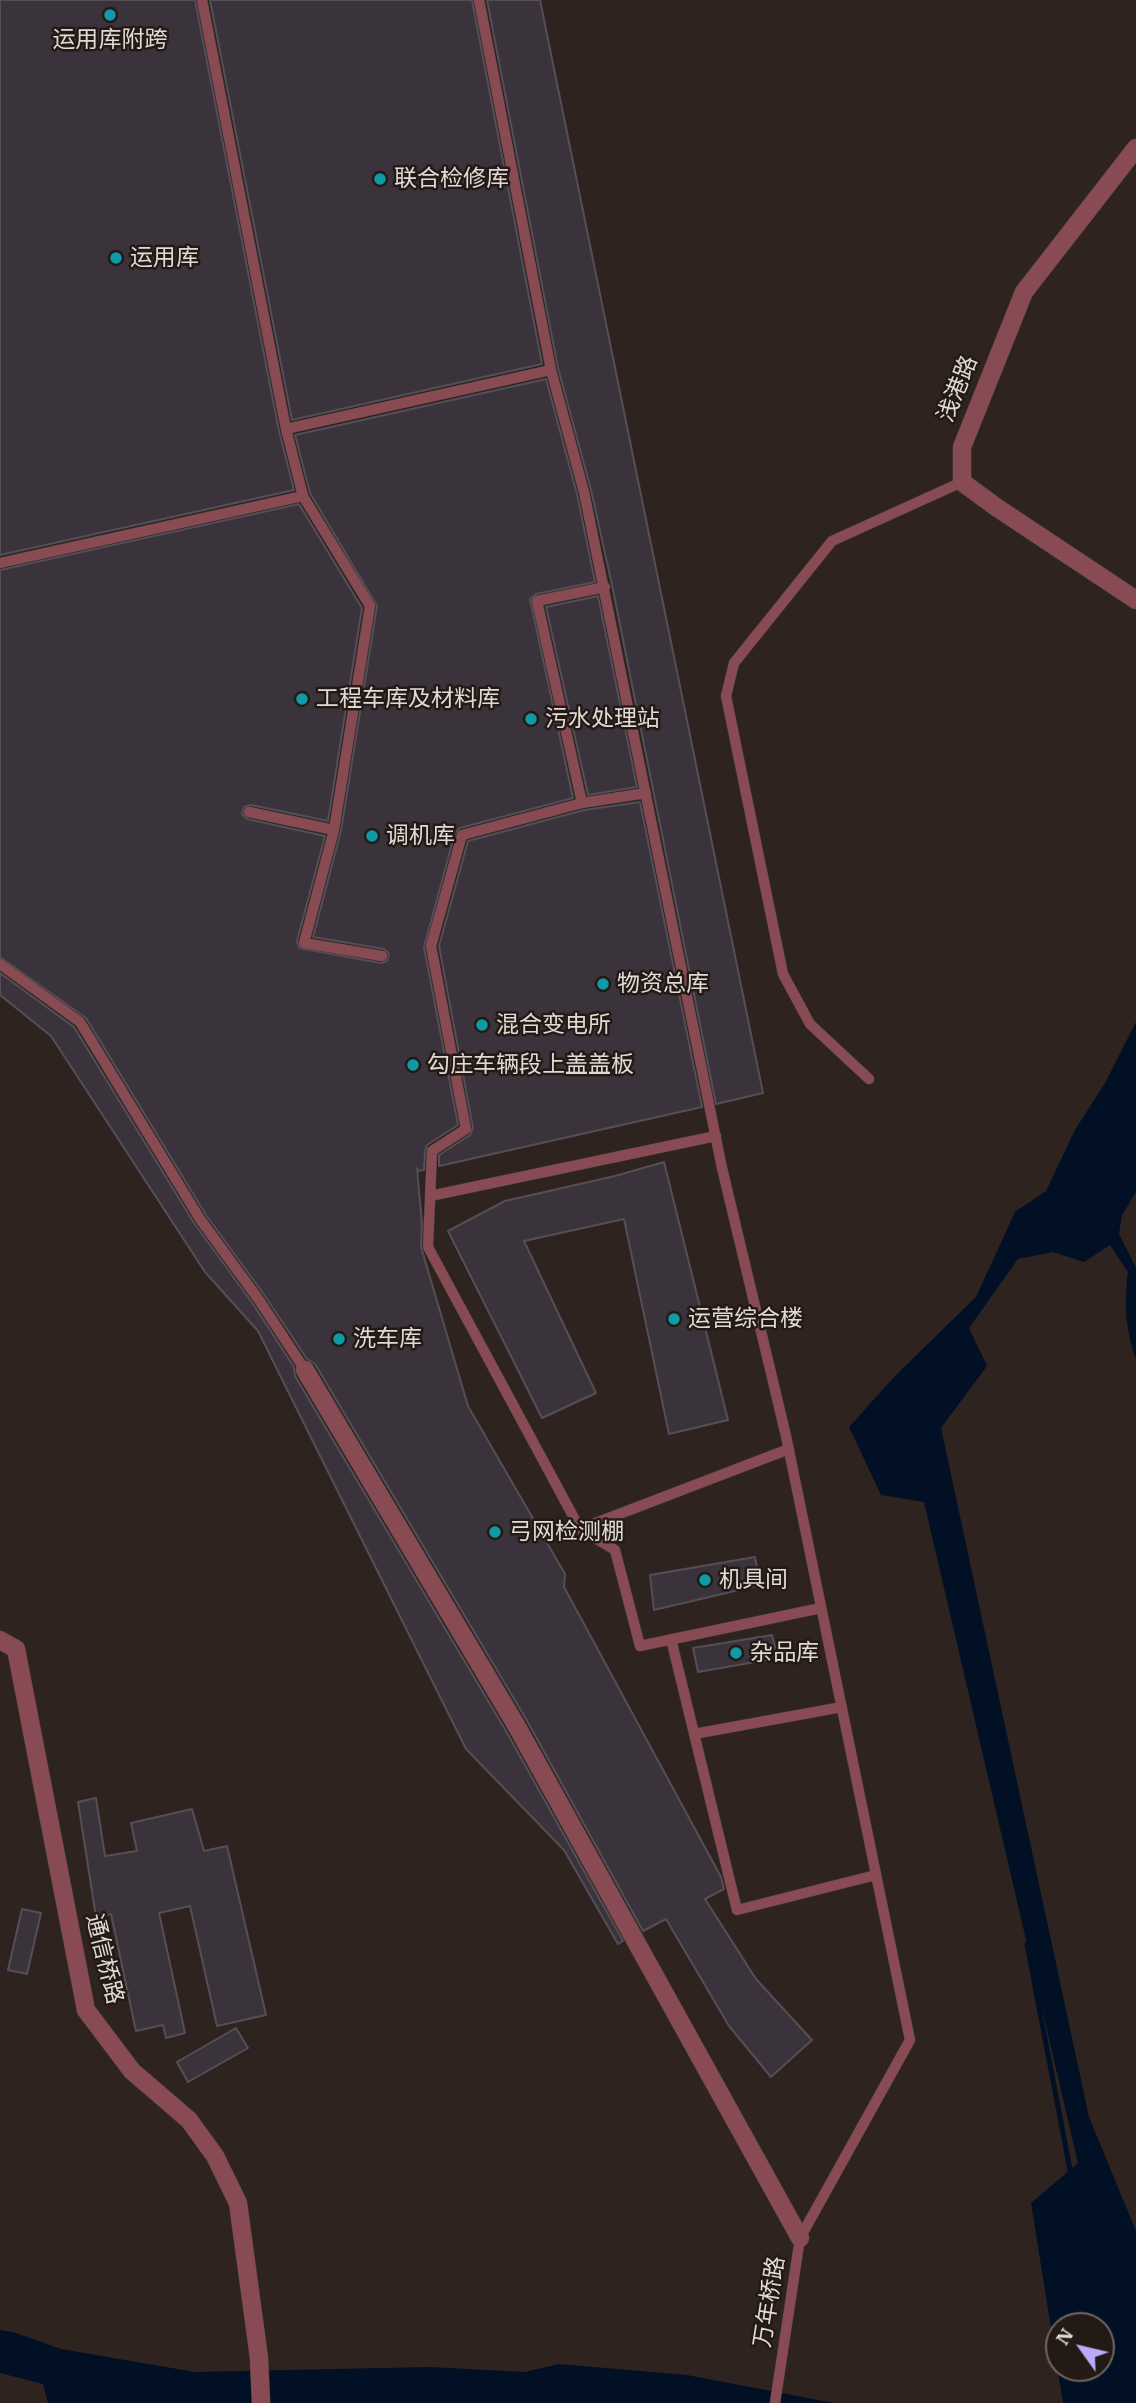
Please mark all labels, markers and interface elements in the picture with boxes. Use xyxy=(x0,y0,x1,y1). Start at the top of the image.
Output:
marker: 运用库附跨 xyxy=(102,7,118,23)
place label: 运用库附跨 xyxy=(53,26,167,54)
place label: 联合检修库 xyxy=(394,165,509,193)
marker: 联合检修库 xyxy=(372,171,388,187)
place label: 运用库 xyxy=(130,244,199,272)
marker: 运用库 xyxy=(108,250,124,266)
street label: 浅港路 xyxy=(932,352,984,426)
place label: 工程车库及材料库 xyxy=(316,685,500,713)
marker: 工程车库及材料库 xyxy=(294,691,310,707)
place label: 污水处理站 xyxy=(545,705,660,733)
marker: 污水处理站 xyxy=(523,711,539,727)
place label: 调机库 xyxy=(386,822,455,850)
marker: 调机库 xyxy=(364,828,380,844)
place label: 物资总库 xyxy=(617,970,709,998)
marker: 物资总库 xyxy=(595,976,611,992)
place label: 混合变电所 xyxy=(496,1011,611,1039)
marker: 混合变电所 xyxy=(474,1017,490,1033)
place label: 勾庄车辆段上盖盖板 xyxy=(427,1051,634,1079)
marker: 勾庄车辆段上盖盖板 xyxy=(405,1057,421,1073)
place label: 运营综合楼 xyxy=(688,1305,803,1333)
marker: 运营综合楼 xyxy=(666,1311,682,1327)
place label: 洗车库 xyxy=(353,1325,422,1353)
marker: 洗车库 xyxy=(331,1331,347,1347)
place label: 弓网检测棚 xyxy=(509,1518,624,1546)
marker: 弓网检测棚 xyxy=(487,1524,503,1540)
place label: 机具间 xyxy=(719,1566,788,1594)
marker: 机具间 xyxy=(697,1572,713,1588)
place label: 杂品库 xyxy=(750,1639,819,1667)
marker: 杂品库 xyxy=(728,1645,744,1661)
street label: 通信桥路 xyxy=(79,1911,129,2007)
street label: 万年桥路 xyxy=(749,2254,791,2350)
north arrow xyxy=(1045,2312,1115,2382)
text: N xyxy=(1050,2323,1078,2349)

